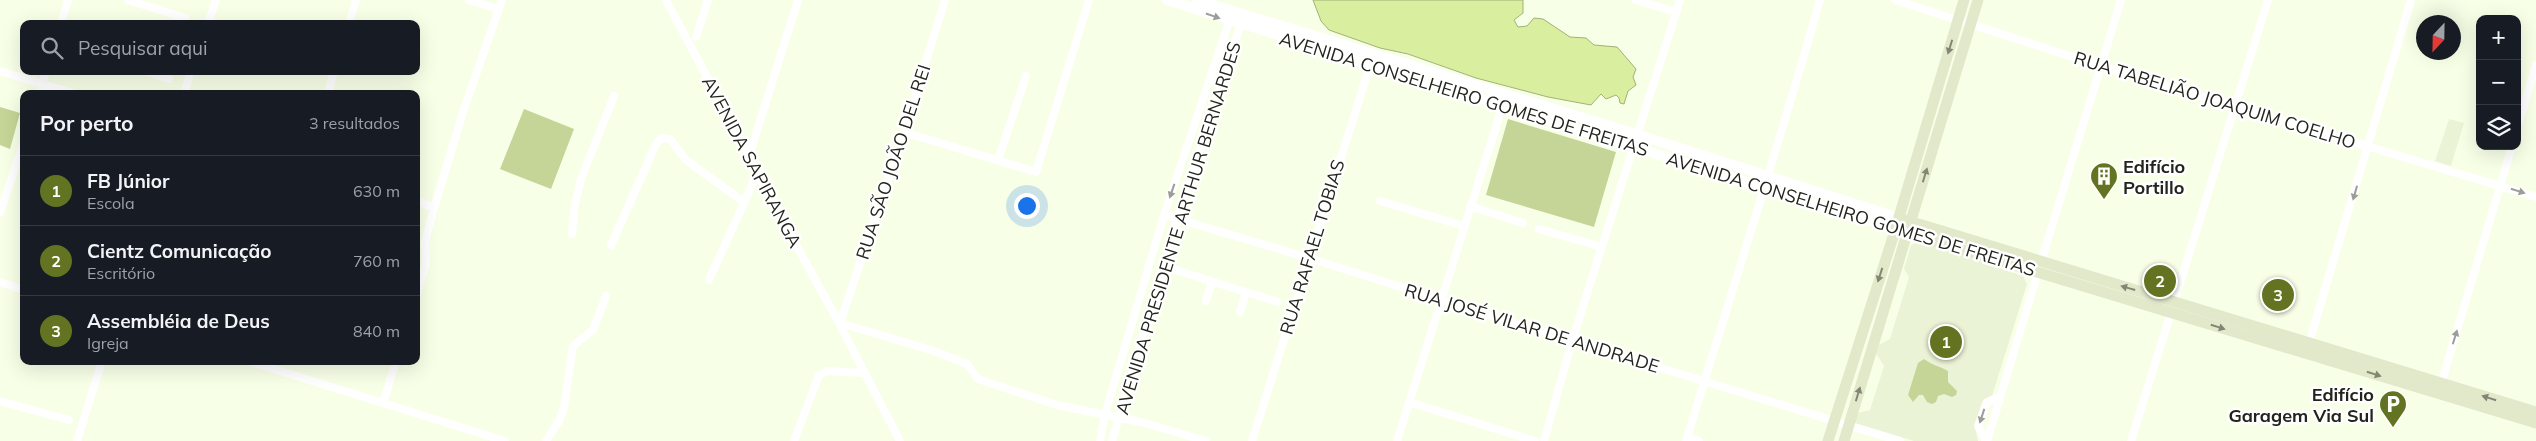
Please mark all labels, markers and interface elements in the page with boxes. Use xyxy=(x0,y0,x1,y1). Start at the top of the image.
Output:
one-way arrow xyxy=(1206,12,1221,20)
north arrow xyxy=(2416,15,2461,60)
map controls xyxy=(2476,15,2521,150)
button: + xyxy=(2476,15,2521,60)
search box xyxy=(20,20,420,75)
street label: AVENIDA CONSELHEIRO GOMES DE FREITAS xyxy=(1277,27,1651,161)
icon: search xyxy=(38,34,66,62)
text: Pesquisar aqui xyxy=(78,36,208,60)
street label: AVENIDA PRESIDENTE ARTHUR BERNARDES xyxy=(1110,39,1246,417)
one-way arrow xyxy=(1945,39,1953,54)
street label: RUA TABELIÃO JOAQUIM COELHO xyxy=(2071,46,2359,154)
button: − xyxy=(2476,60,2521,105)
street label: RUA SÃO JOÃO DEL REI xyxy=(851,62,935,262)
street label: AVENIDA SAPIRANGA xyxy=(697,72,807,252)
button: layers xyxy=(2476,105,2521,150)
text: Por perto xyxy=(40,110,134,136)
text: 3 resultados xyxy=(309,113,400,133)
street label: AVENIDA CONSELHEIRO GOMES DE FREITAS xyxy=(1664,147,2038,281)
place label: Edifício Portillo xyxy=(2123,155,2185,199)
street label: RUA RAFAEL TOBIAS xyxy=(1274,157,1350,337)
building icon: Edifício Portillo xyxy=(2089,161,2119,200)
one-way arrow xyxy=(1922,168,1930,183)
text: FB Júnior xyxy=(87,169,170,193)
text: 1 xyxy=(51,181,61,201)
text: 630 m xyxy=(353,181,400,201)
one-way arrow xyxy=(1168,183,1175,198)
one-way arrow xyxy=(2350,186,2358,201)
one-way arrow xyxy=(2511,188,2526,196)
text: Escola xyxy=(87,193,135,213)
your location xyxy=(1014,193,1040,219)
text: Cientz Comunicação xyxy=(87,239,272,263)
text: 2 xyxy=(51,251,61,271)
text: 760 m xyxy=(353,251,400,271)
pin: 2 xyxy=(2144,262,2176,300)
text: Escritório xyxy=(87,263,155,283)
one-way arrow xyxy=(1876,268,1884,283)
pin: 3 xyxy=(2262,276,2294,314)
street label: RUA JOSÉ VILAR DE ANDRADE xyxy=(1402,278,1662,378)
one-way arrow xyxy=(2121,283,2136,291)
text: Assembléia de Deus xyxy=(87,309,270,333)
text: 3 xyxy=(51,321,61,341)
text: 840 m xyxy=(353,321,400,341)
pin: 1 xyxy=(1930,323,1962,361)
one-way arrow xyxy=(2211,324,2226,332)
one-way arrow xyxy=(2451,329,2459,344)
text: Igreja xyxy=(87,333,129,353)
one-way arrow xyxy=(2367,371,2382,379)
place label: Edifício Garagem Via Sul xyxy=(2228,383,2374,427)
one-way arrow xyxy=(1855,387,1862,402)
parking icon: Edifício Garagem Via Sul xyxy=(2378,389,2408,428)
one-way arrow xyxy=(2482,394,2497,402)
one-way arrow xyxy=(1977,408,1985,423)

